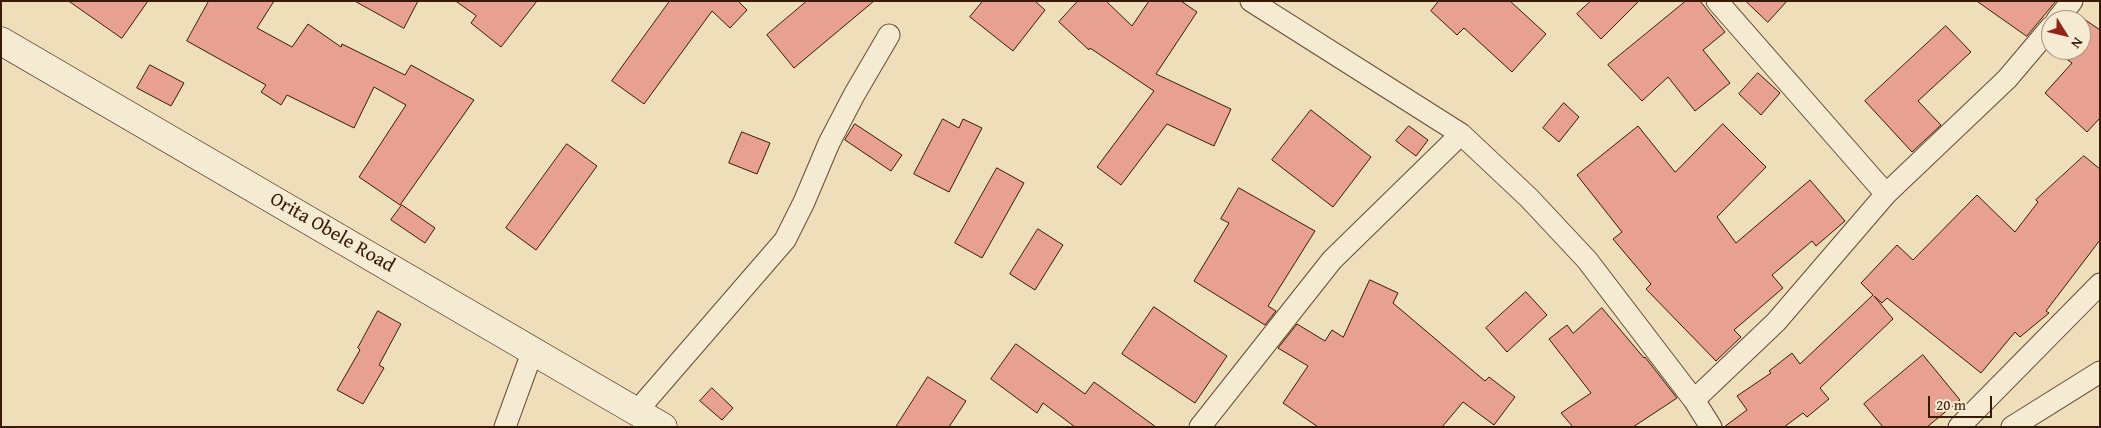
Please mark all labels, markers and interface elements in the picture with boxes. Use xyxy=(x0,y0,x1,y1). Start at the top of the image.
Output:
north arrow xyxy=(2041,10,2091,60)
text: N xyxy=(2066,34,2088,53)
street label: Orita Obele Road xyxy=(265,188,399,278)
scale bar xyxy=(1931,386,1995,418)
text: 20 m xyxy=(1936,394,1966,415)

